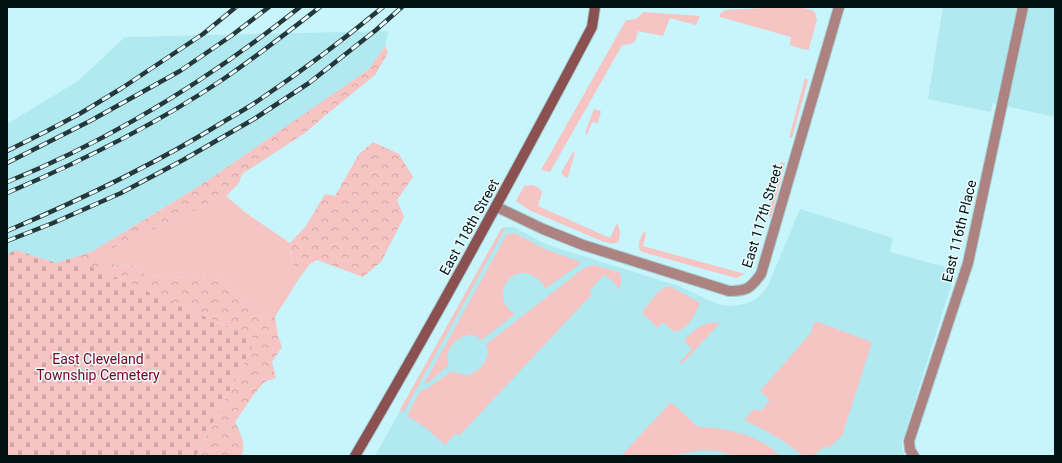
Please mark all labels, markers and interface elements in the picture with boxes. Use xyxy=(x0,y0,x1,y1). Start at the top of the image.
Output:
street label: East 117th Street xyxy=(739,162,785,270)
street label: East 118th Street xyxy=(436,176,502,278)
street label: East 116th Place xyxy=(939,178,979,284)
park label: East Cleveland Township Cemetery xyxy=(36,351,160,383)

